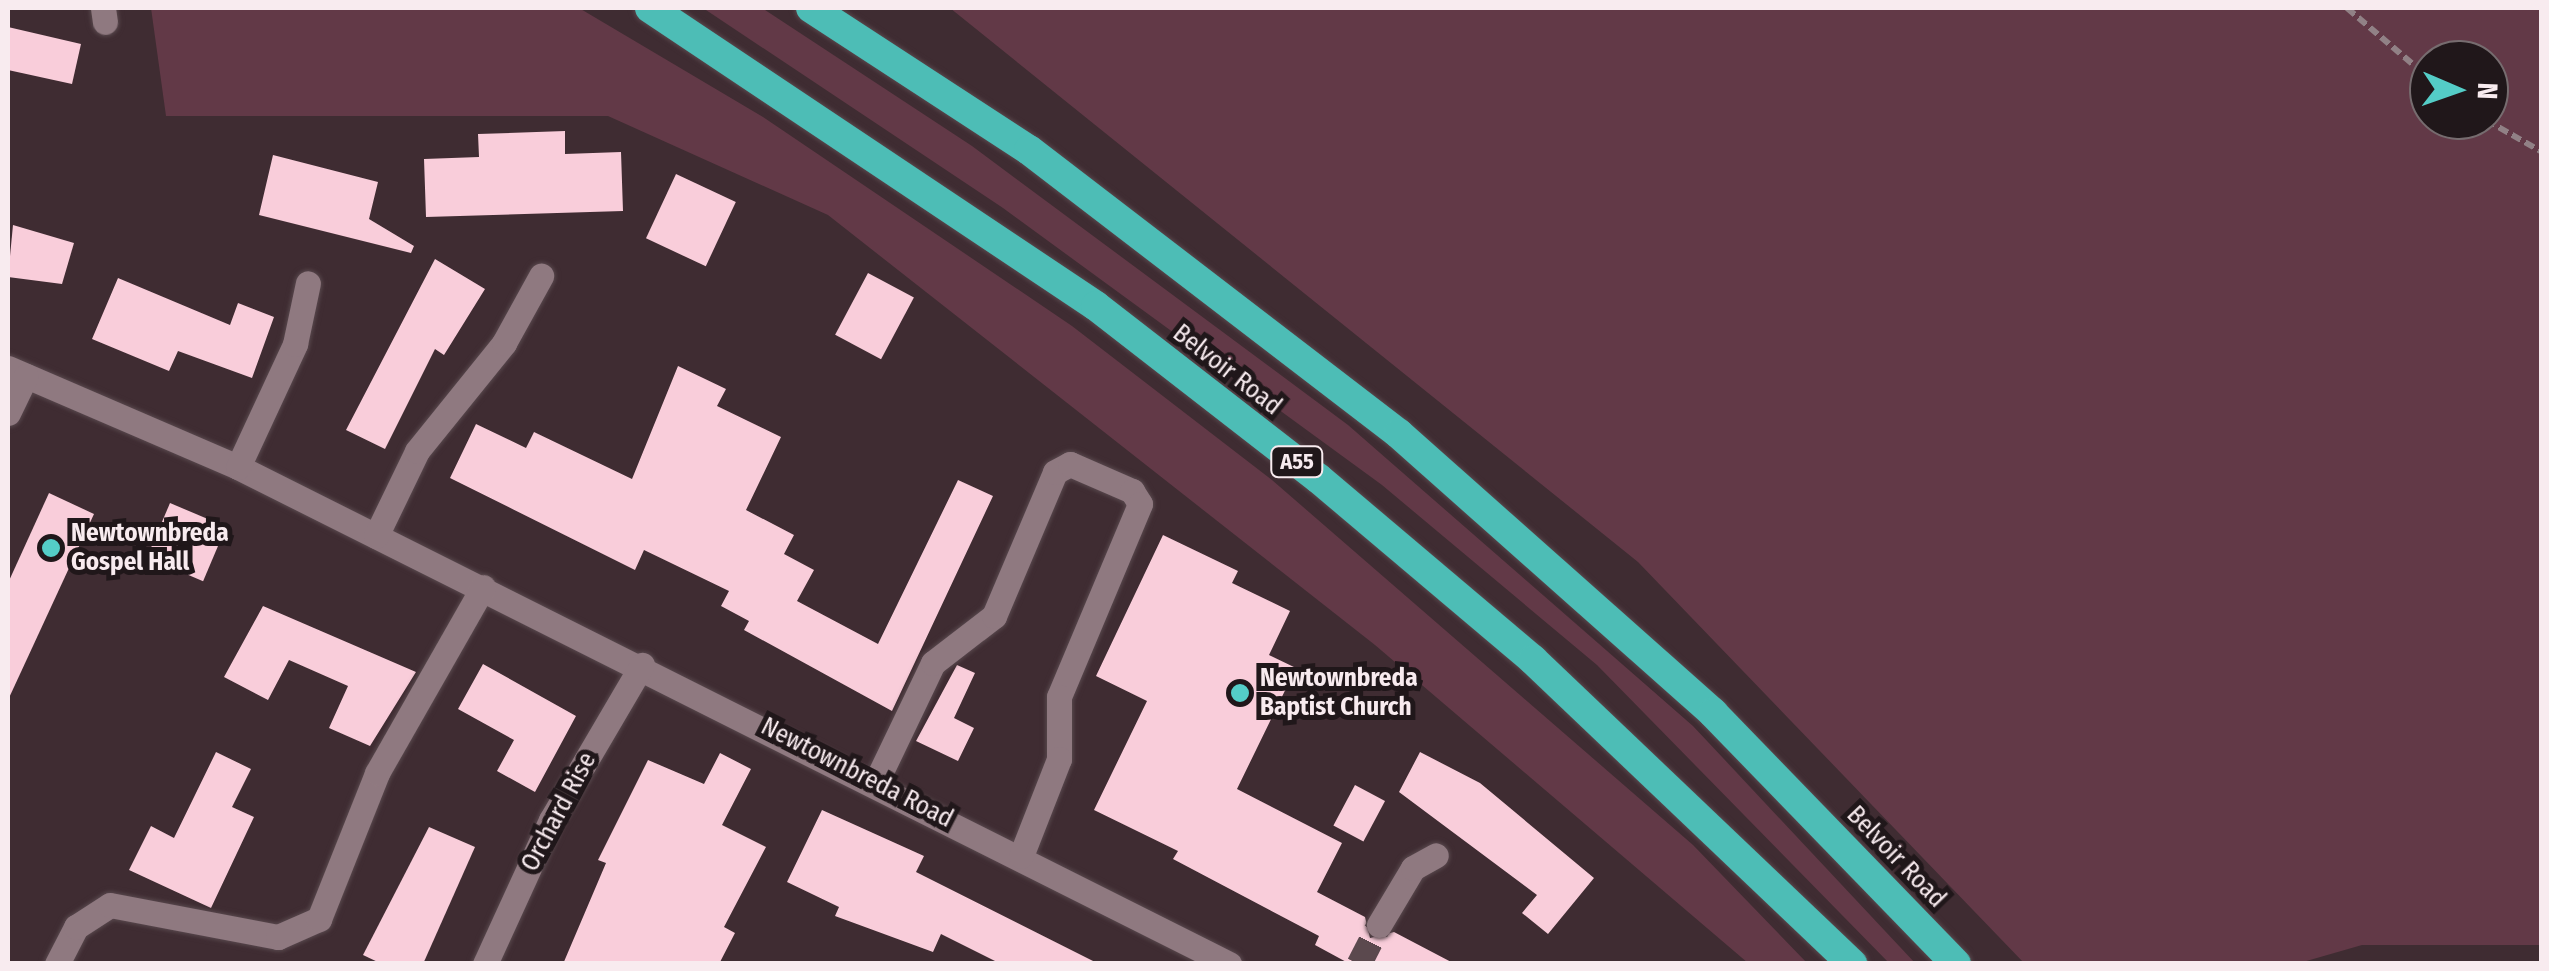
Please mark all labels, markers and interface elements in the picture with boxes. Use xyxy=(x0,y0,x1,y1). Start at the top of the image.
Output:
north arrow xyxy=(2409,40,2509,140)
text: N xyxy=(2471,82,2504,100)
street label: Belvoir Road xyxy=(1167,318,1287,422)
road number: A55 xyxy=(1270,445,1324,479)
place label: Newtownbreda Gospel Hall xyxy=(71,519,229,578)
marker: Newtownbreda Gospel Hall xyxy=(40,537,62,559)
place label: Newtownbreda Baptist Church xyxy=(1260,664,1418,723)
marker: Newtownbreda Baptist Church xyxy=(1229,682,1251,704)
street label: Newtownbreda Road xyxy=(756,712,958,834)
street label: Orchard Rise xyxy=(515,748,603,876)
street label: Belvoir Road xyxy=(1840,800,1952,914)

